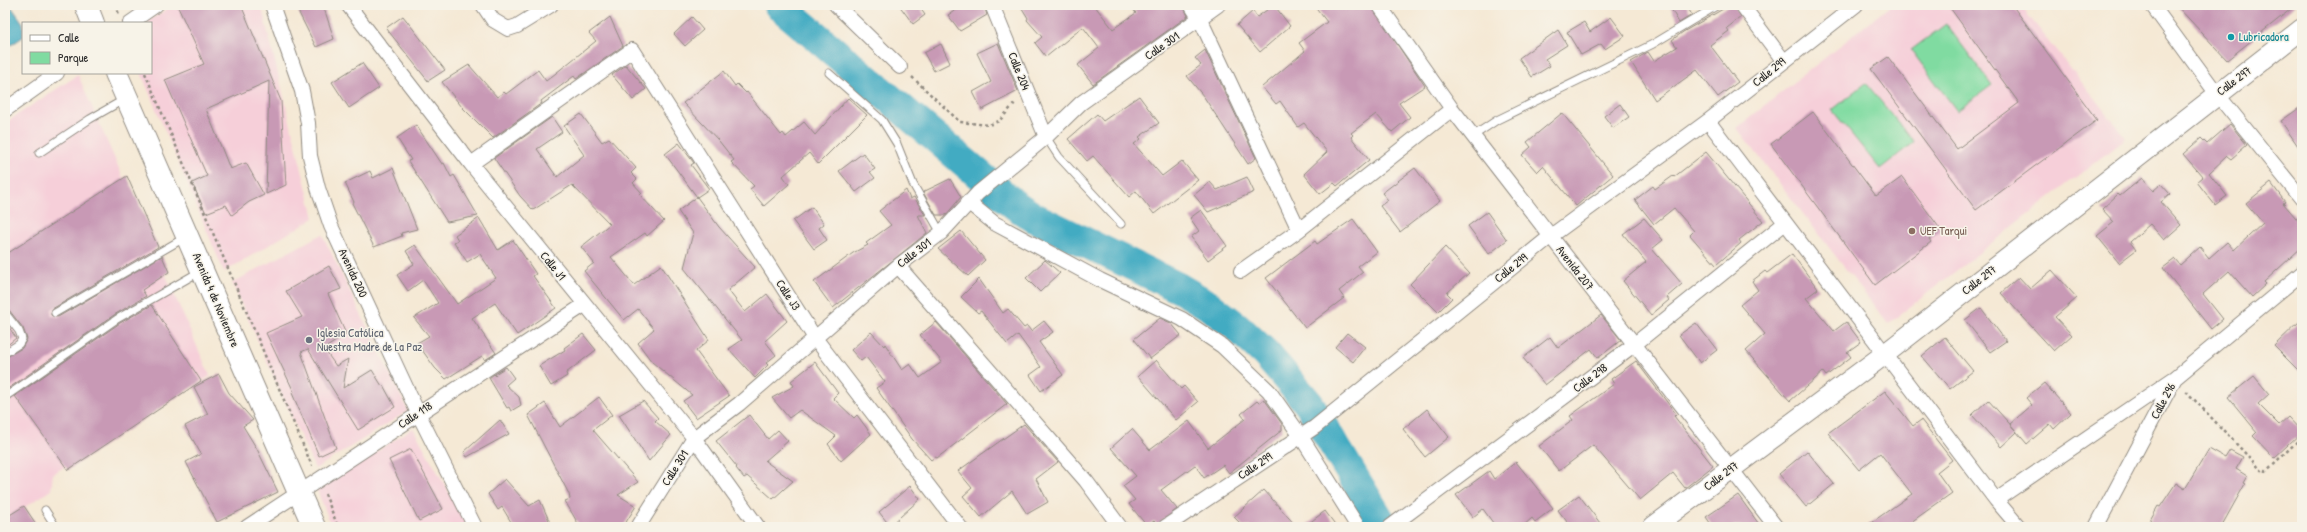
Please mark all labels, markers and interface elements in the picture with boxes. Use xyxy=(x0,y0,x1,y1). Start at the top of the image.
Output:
legend xyxy=(22,22,152,74)
street label: Calle 301 xyxy=(1141,27,1183,64)
place label: Lubricadora xyxy=(2239,28,2289,45)
text: Calle xyxy=(58,29,79,46)
marker: Lubricadora xyxy=(2226,32,2236,42)
text: Parque xyxy=(58,49,88,66)
street label: Calle 204 xyxy=(1004,49,1035,93)
street label: Calle 299 xyxy=(1748,53,1789,90)
street label: Calle 297 xyxy=(2213,62,2255,99)
place label: UEF Tarqui xyxy=(1920,222,1967,239)
marker: UEF Tarqui xyxy=(1907,226,1917,236)
street label: Calle 301 xyxy=(893,234,934,271)
street label: Avenida 207 xyxy=(1552,242,1598,294)
street label: Avenida 200 xyxy=(335,246,372,300)
street label: Calle J1 xyxy=(536,248,570,284)
street label: Calle 299 xyxy=(1490,249,1531,286)
street label: Avenida 4 de Noviembre xyxy=(189,250,244,350)
street label: Calle 297 xyxy=(1958,261,2000,299)
street label: Calle J3 xyxy=(772,276,805,314)
place label: Iglesia Católica Nuestra Madre de La Paz xyxy=(317,324,422,355)
marker: Iglesia Católica Nuestra Madre de La Paz xyxy=(304,335,314,345)
street label: Calle 298 xyxy=(1569,359,1610,396)
street label: Calle 296 xyxy=(2146,379,2179,422)
street label: Calle 118 xyxy=(394,397,435,432)
street label: Calle 301 xyxy=(657,447,692,489)
street label: Calle 299 xyxy=(1234,447,1276,483)
street label: Calle 297 xyxy=(1700,457,1742,494)

